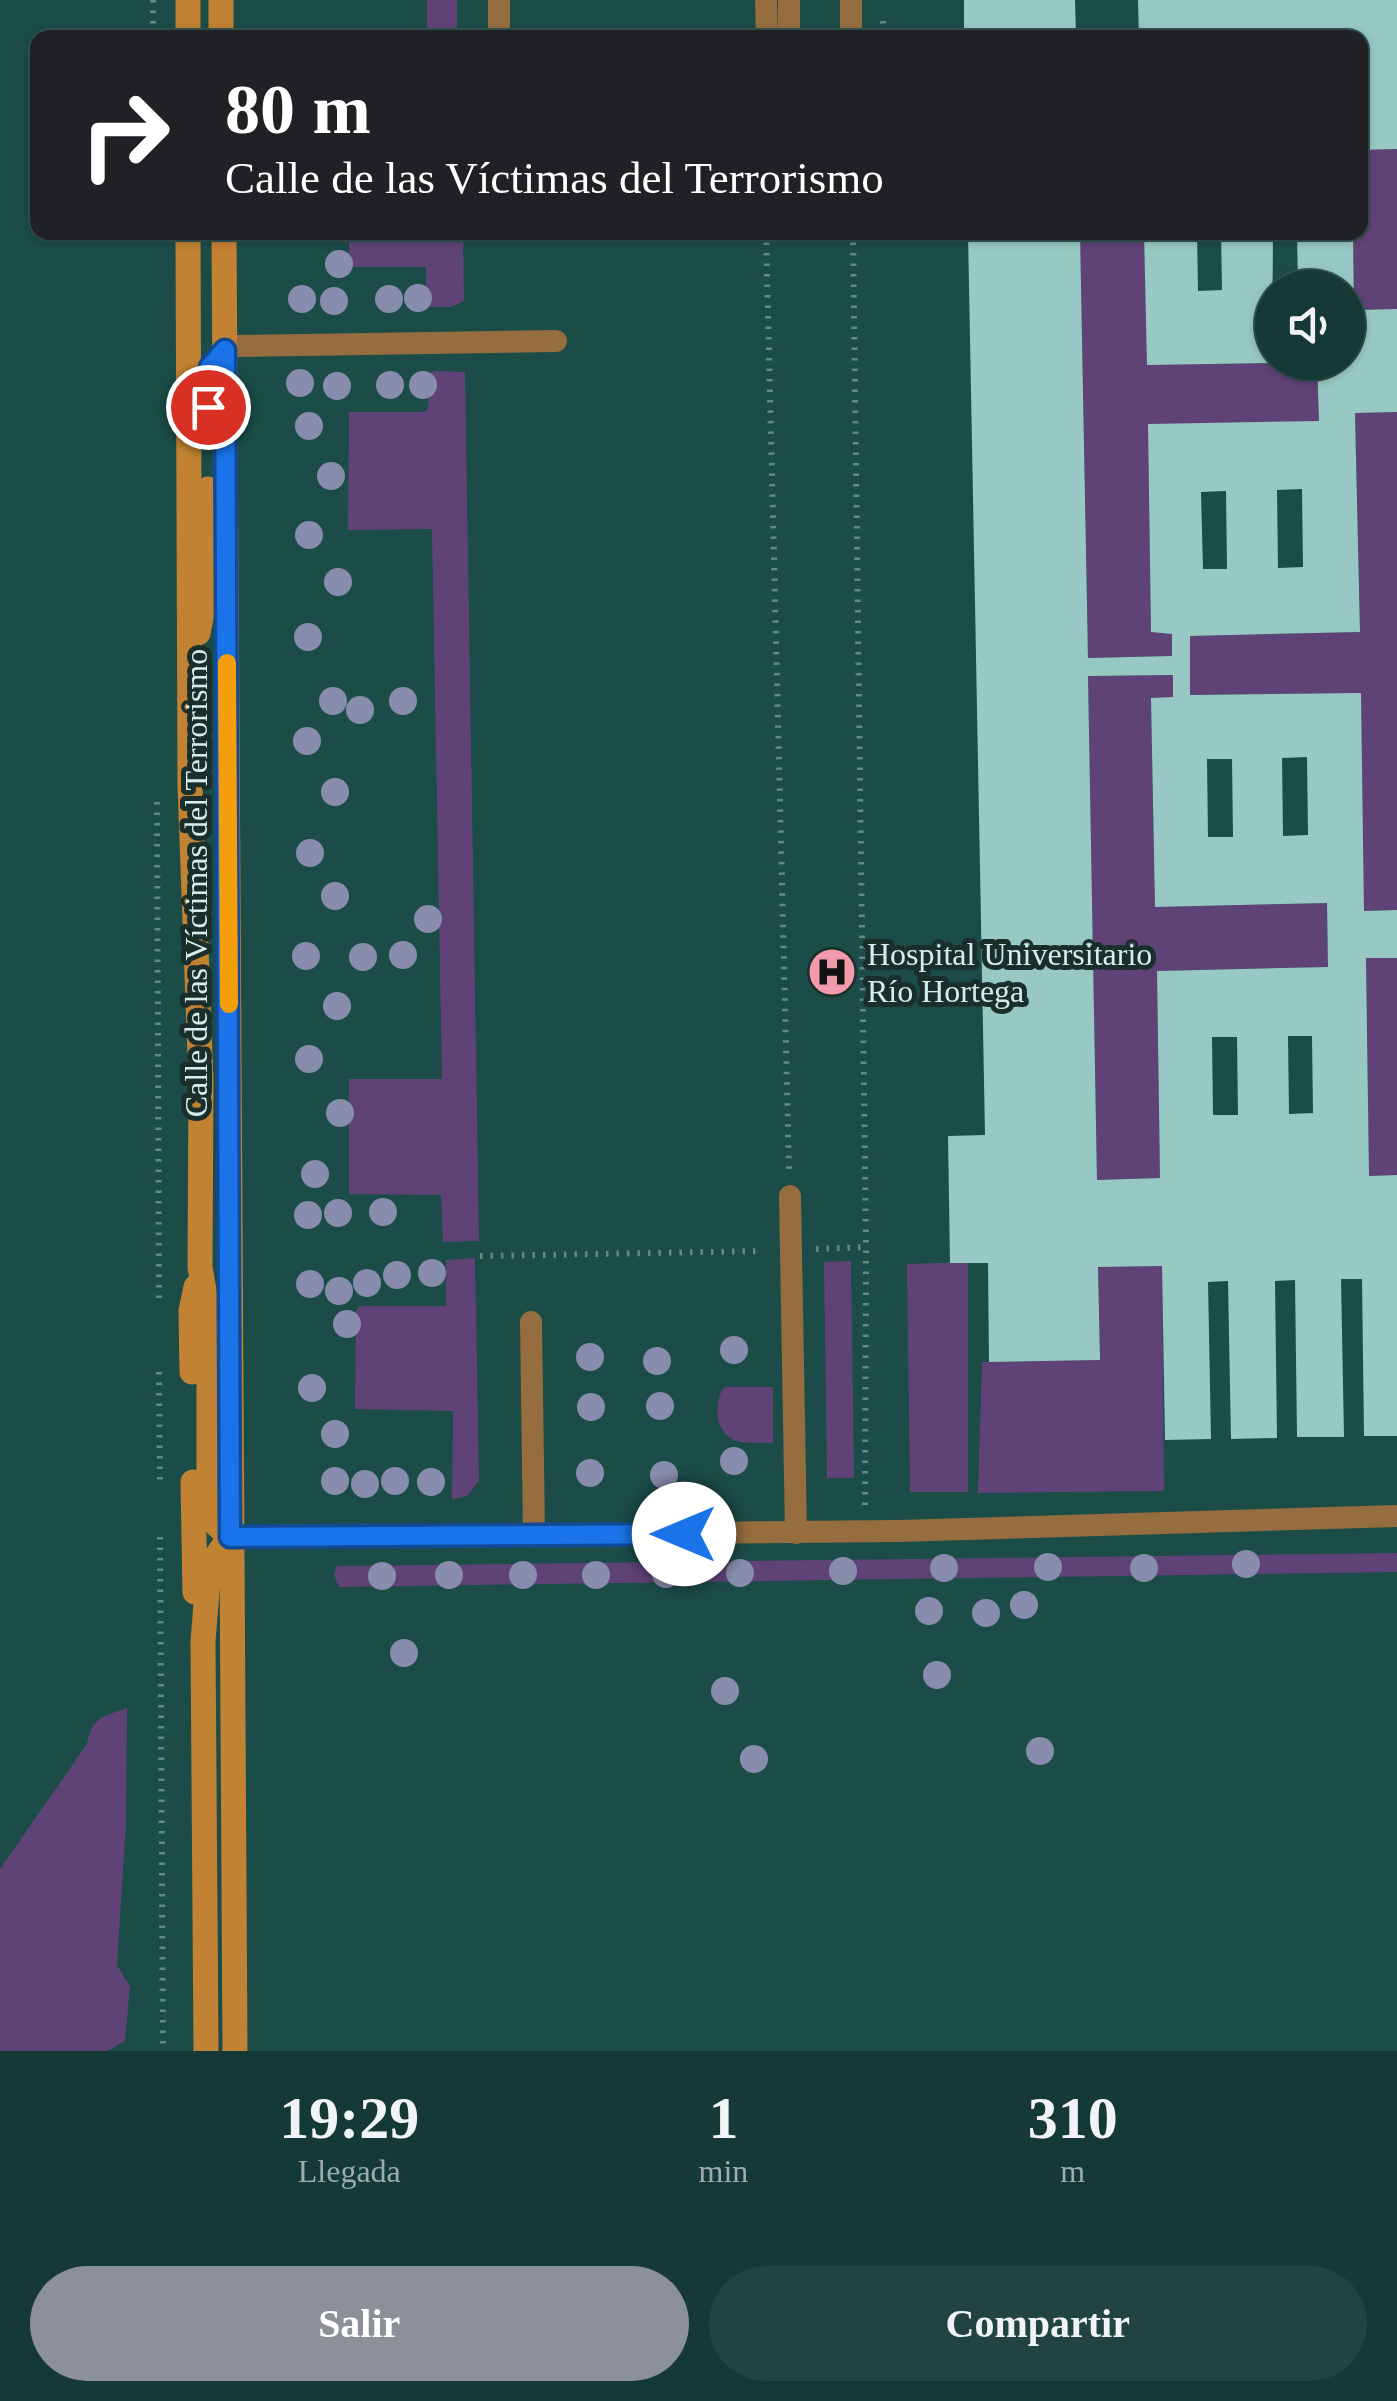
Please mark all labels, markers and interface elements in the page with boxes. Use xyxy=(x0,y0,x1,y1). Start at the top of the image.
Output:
icon: right xyxy=(60,70,190,200)
text: 80 m xyxy=(225,71,371,148)
text: Calle de las Víctimas del Terrorismo xyxy=(225,153,884,203)
map controls xyxy=(1255,270,1365,380)
button: sound xyxy=(1255,270,1365,380)
pin xyxy=(166,365,251,450)
icon: arrive xyxy=(181,380,236,435)
street label: Calle de las Víctimas del Terrorismo xyxy=(178,649,214,1117)
place label: Hospital Universitario Río Hortega xyxy=(867,936,1152,1009)
hospital icon: Hospital Universitario Río Hortega xyxy=(806,946,858,998)
position arrow xyxy=(632,1482,736,1586)
text: 19:29 xyxy=(279,2085,419,2151)
text: 1 xyxy=(708,2085,738,2151)
text: 310 xyxy=(1028,2085,1118,2151)
text: Llegada xyxy=(298,2153,401,2189)
text: min xyxy=(699,2153,748,2189)
text: m xyxy=(1060,2153,1085,2189)
button: Salir xyxy=(30,2266,689,2381)
button: Compartir xyxy=(709,2266,1367,2381)

